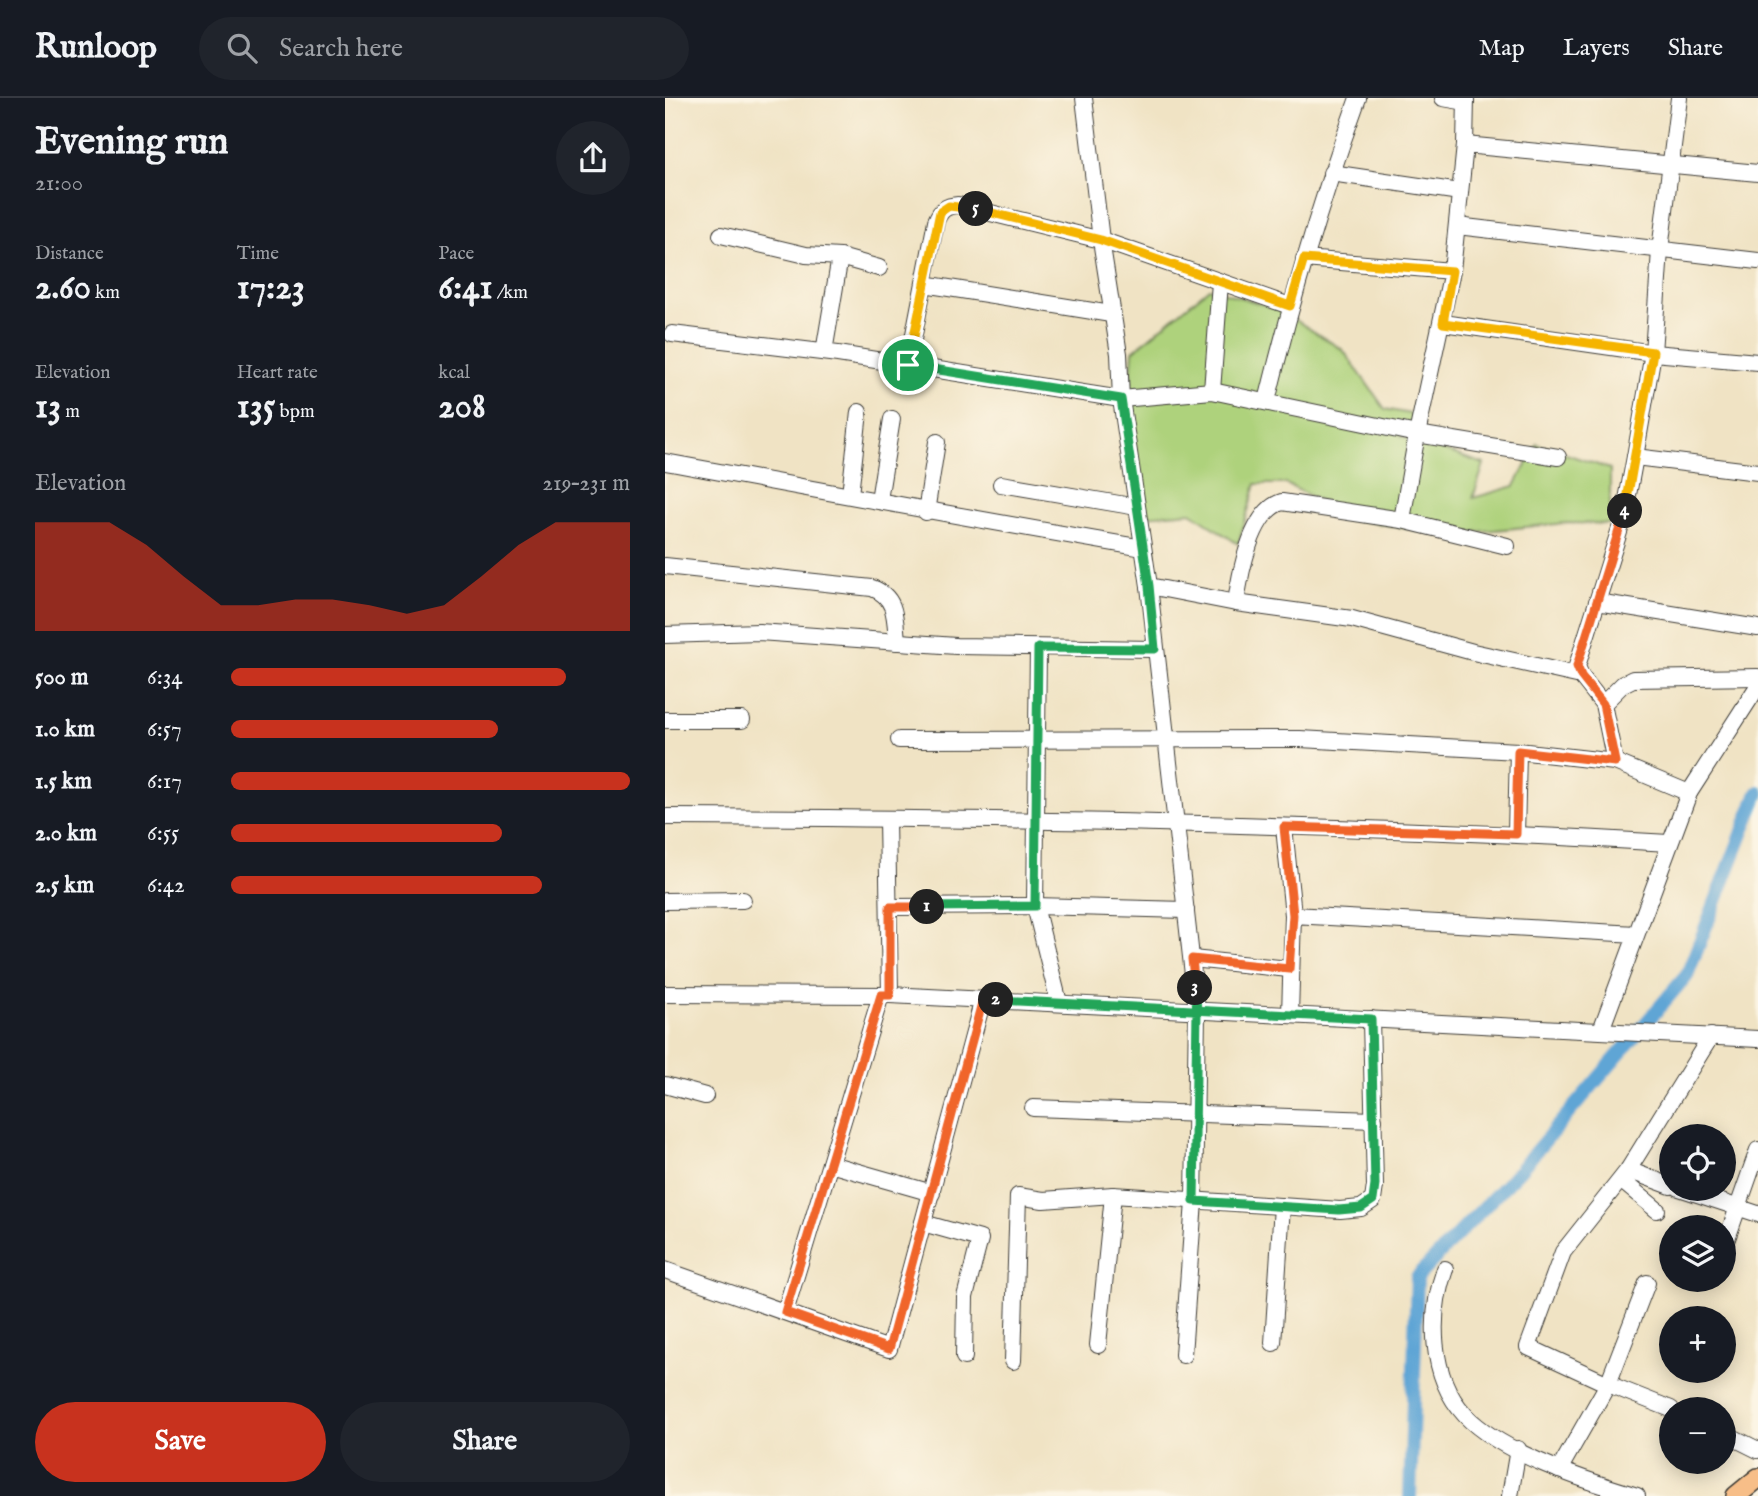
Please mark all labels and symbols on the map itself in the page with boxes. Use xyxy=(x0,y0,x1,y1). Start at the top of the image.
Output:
pin: 5 xyxy=(959,192,993,226)
pin xyxy=(878,335,938,395)
pin: 4 xyxy=(1607,494,1643,528)
pin: 1 xyxy=(909,890,945,924)
pin: 3 xyxy=(1177,970,1213,1006)
pin: 2 xyxy=(979,982,1013,1018)

